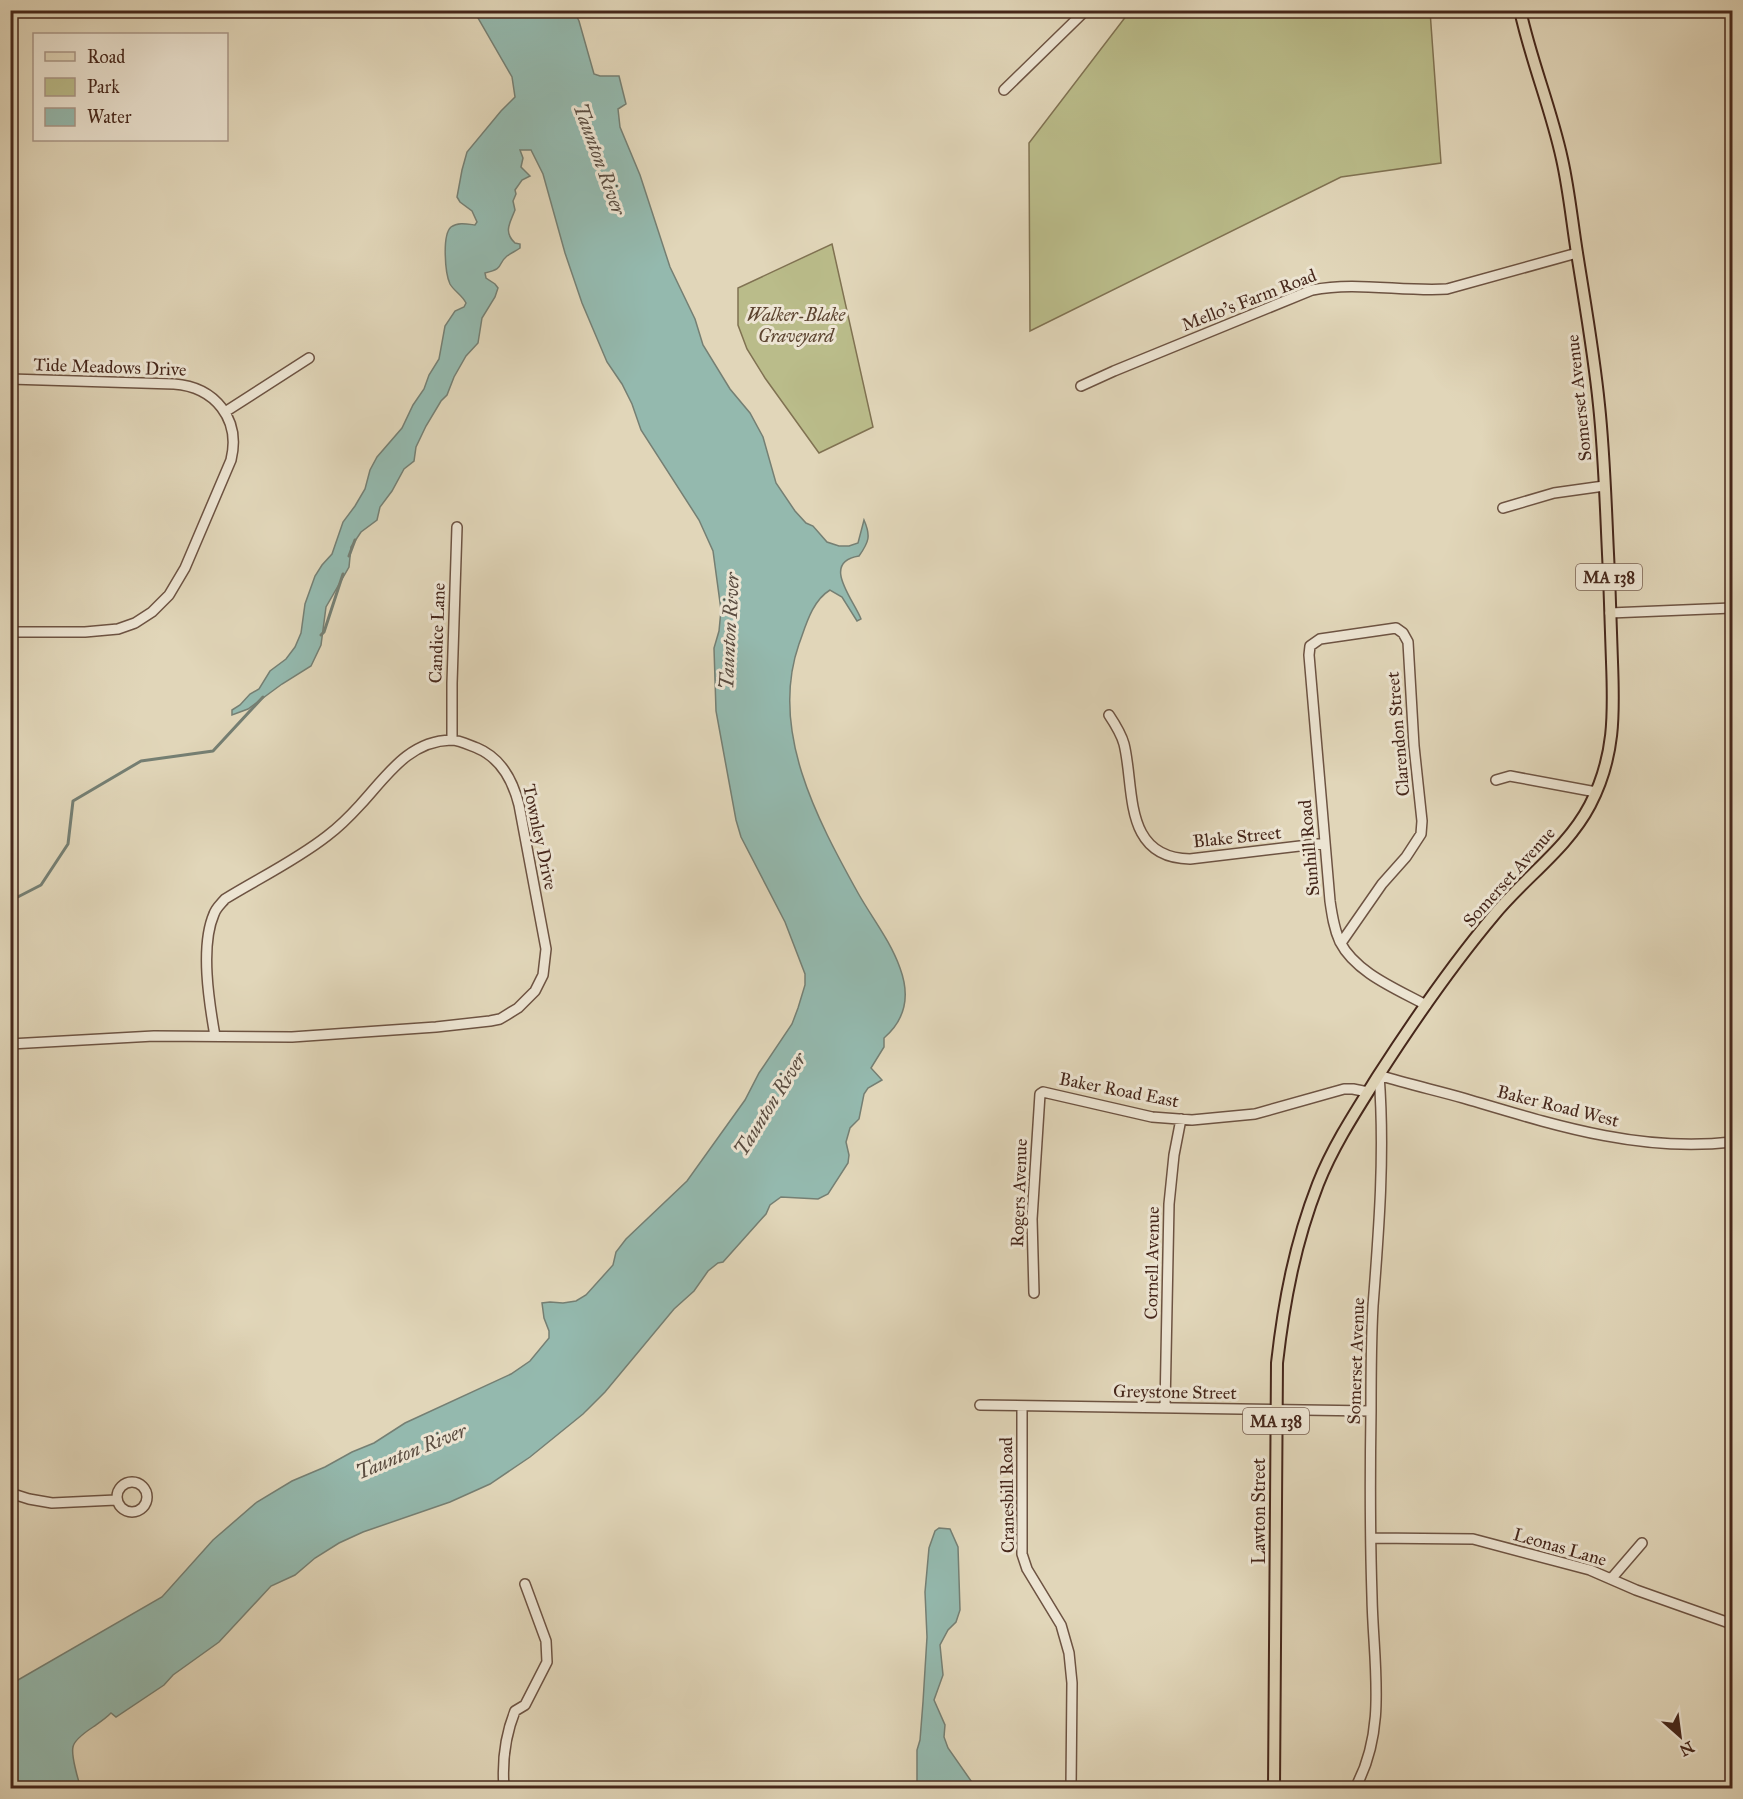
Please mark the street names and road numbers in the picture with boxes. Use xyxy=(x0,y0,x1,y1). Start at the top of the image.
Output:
street label: Mello's Farm Road xyxy=(1179,264,1319,336)
street label: Somerset Avenue xyxy=(1561,334,1597,462)
street label: Tide Meadows Drive xyxy=(33,353,187,381)
road number: MA 138 xyxy=(1576,564,1642,590)
street label: Candice Lane xyxy=(424,582,450,684)
street label: Clarendon Street xyxy=(1382,670,1414,797)
street label: Townley Drive xyxy=(518,782,562,892)
street label: Sunhill Road xyxy=(1294,799,1324,897)
street label: Blake Street xyxy=(1192,821,1283,853)
street label: Somerset Avenue xyxy=(1458,822,1560,932)
street label: Baker Road East xyxy=(1057,1068,1181,1113)
street label: Baker Road West xyxy=(1495,1080,1622,1132)
street label: Rogers Avenue xyxy=(1006,1138,1033,1248)
street label: Cornell Avenue xyxy=(1140,1206,1164,1320)
street label: Somerset Avenue xyxy=(1343,1297,1369,1425)
street label: Greystone Street xyxy=(1113,1380,1238,1404)
road number: MA 138 xyxy=(1243,1408,1309,1434)
street label: Cranesbill Road xyxy=(995,1437,1019,1553)
street label: Lawton Street xyxy=(1248,1457,1270,1564)
street label: Leonas Lane xyxy=(1511,1523,1609,1571)

